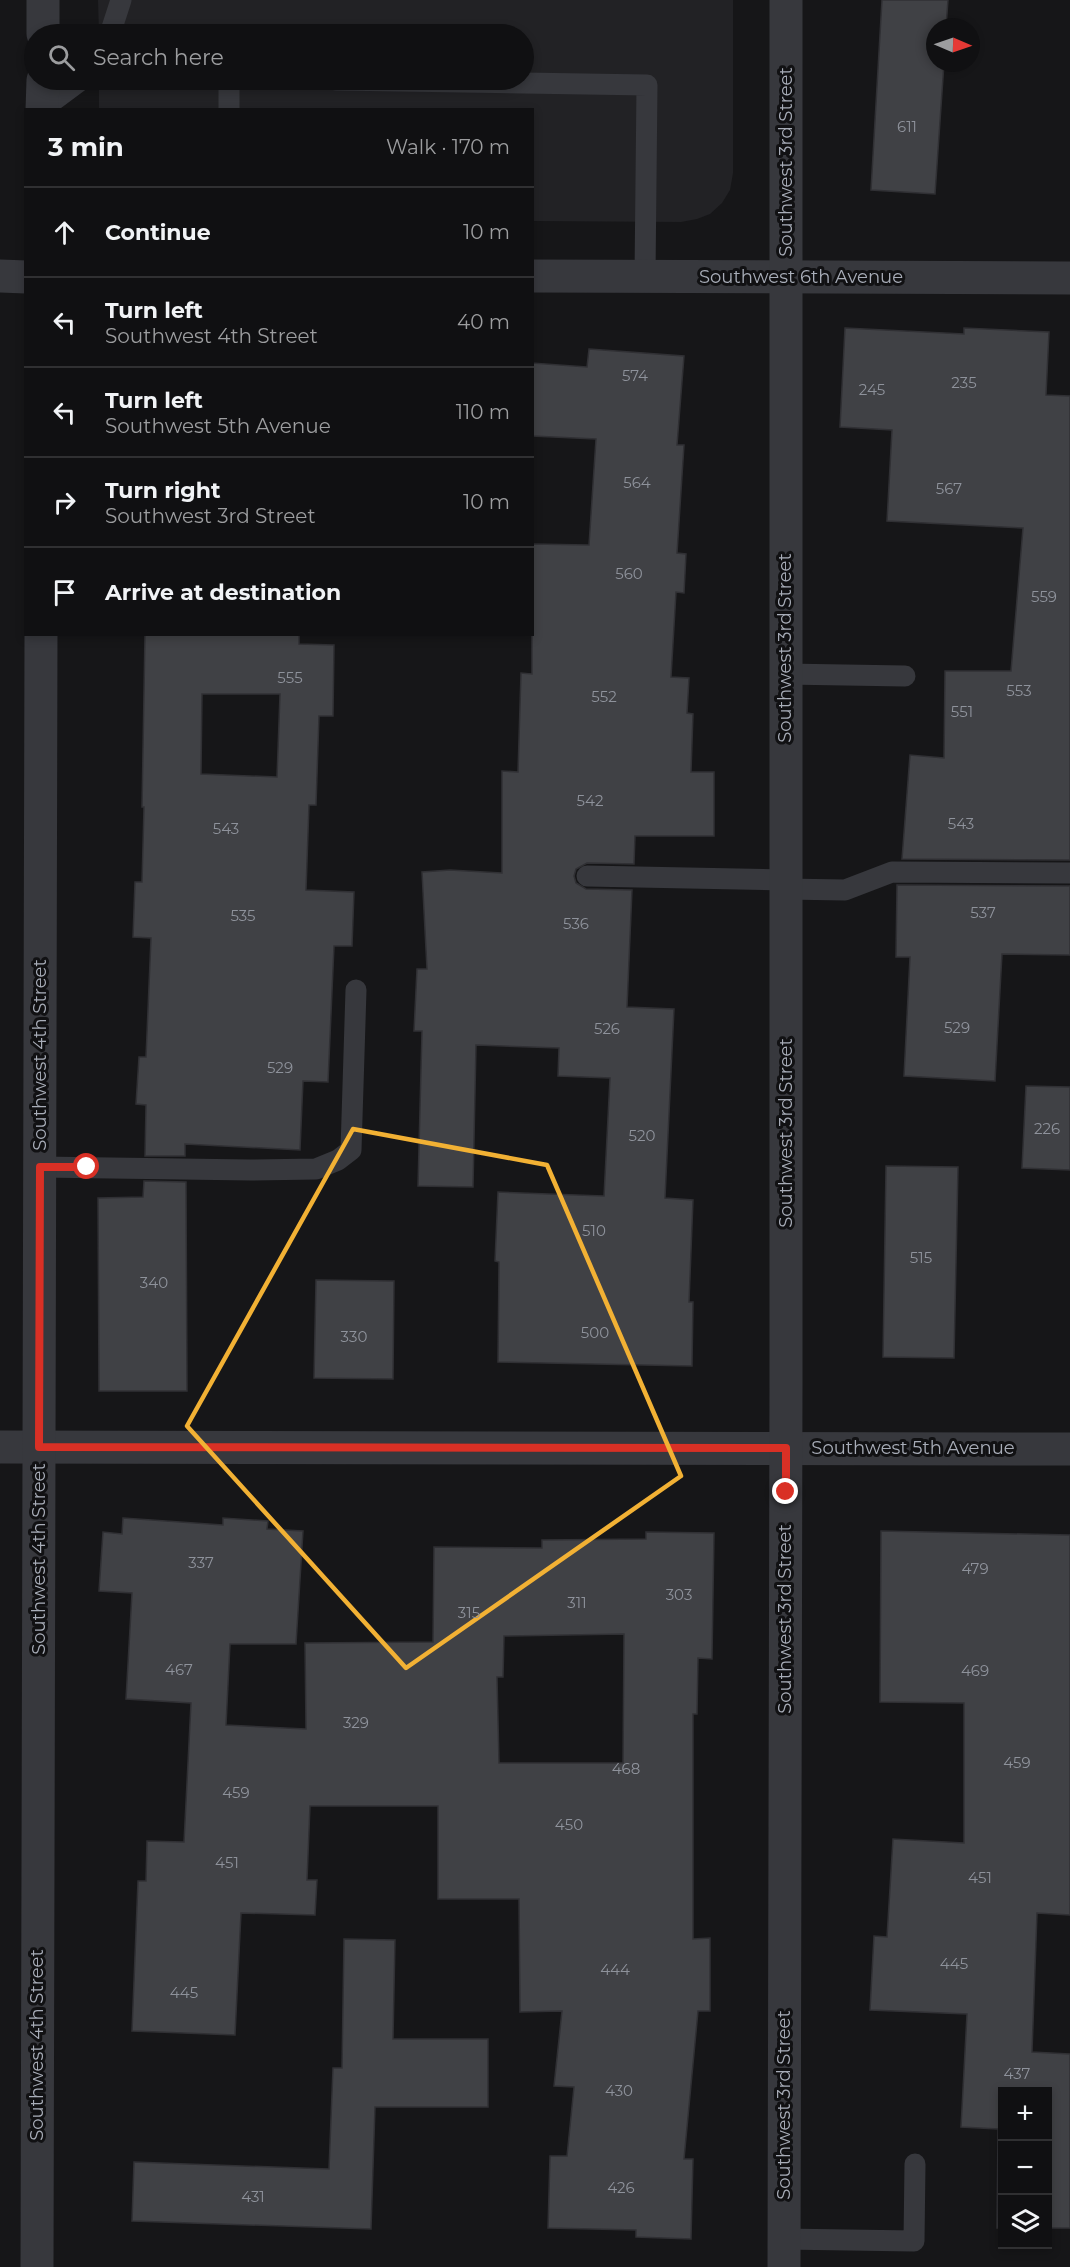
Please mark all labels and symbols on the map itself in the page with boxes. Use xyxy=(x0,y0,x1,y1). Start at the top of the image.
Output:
north arrow xyxy=(926,18,980,72)
street label: Southwest 3rd Street xyxy=(775,67,797,257)
house number: 611 xyxy=(897,117,917,136)
street label: Southwest 6th Avenue xyxy=(699,266,903,288)
house number: 574 xyxy=(622,366,648,385)
house number: 235 xyxy=(951,373,977,392)
house number: 245 xyxy=(859,380,885,399)
house number: 564 xyxy=(623,473,651,492)
house number: 567 xyxy=(936,479,962,498)
street label: Southwest 3rd Street xyxy=(774,553,796,743)
house number: 560 xyxy=(615,564,643,583)
house number: 559 xyxy=(1031,587,1057,606)
house number: 555 xyxy=(277,668,303,687)
house number: 553 xyxy=(1006,681,1032,700)
house number: 552 xyxy=(591,687,617,706)
house number: 551 xyxy=(951,702,973,721)
house number: 542 xyxy=(577,791,603,810)
house number: 543 xyxy=(948,814,974,833)
house number: 543 xyxy=(213,819,239,838)
house number: 537 xyxy=(970,903,996,922)
house number: 535 xyxy=(230,906,256,925)
house number: 536 xyxy=(563,914,589,933)
street label: Southwest 4th Street xyxy=(29,959,51,1151)
house number: 529 xyxy=(944,1018,970,1037)
house number: 526 xyxy=(594,1019,620,1038)
street label: Southwest 3rd Street xyxy=(775,1038,797,1228)
house number: 529 xyxy=(267,1058,293,1077)
house number: 226 xyxy=(1034,1119,1060,1138)
house number: 520 xyxy=(629,1126,655,1145)
route start xyxy=(73,1153,99,1179)
house number: 510 xyxy=(582,1221,606,1240)
house number: 515 xyxy=(910,1248,932,1267)
house number: 340 xyxy=(140,1273,168,1292)
house number: 500 xyxy=(581,1323,609,1342)
house number: 330 xyxy=(341,1327,367,1346)
street label: Southwest 5th Avenue xyxy=(811,1437,1015,1459)
street label: Southwest 4th Street xyxy=(28,1463,50,1655)
route end xyxy=(772,1478,798,1504)
street label: Southwest 3rd Street xyxy=(774,1524,796,1714)
house number: 337 xyxy=(188,1553,214,1572)
house number: 479 xyxy=(961,1559,989,1578)
house number: 303 xyxy=(666,1585,692,1604)
house number: 311 xyxy=(567,1593,587,1612)
house number: 315 xyxy=(458,1603,480,1622)
house number: 467 xyxy=(165,1660,193,1679)
house number: 469 xyxy=(961,1661,989,1680)
house number: 329 xyxy=(343,1713,369,1732)
house number: 459 xyxy=(1003,1753,1031,1772)
house number: 468 xyxy=(612,1759,640,1778)
house number: 459 xyxy=(222,1783,250,1802)
house number: 450 xyxy=(555,1815,583,1834)
house number: 451 xyxy=(215,1853,239,1872)
house number: 451 xyxy=(968,1868,992,1887)
street label: Southwest 4th Street xyxy=(26,1949,48,2141)
house number: 445 xyxy=(940,1954,968,1973)
house number: 444 xyxy=(600,1960,630,1979)
house number: 445 xyxy=(170,1983,198,2002)
street label: Southwest 3rd Street xyxy=(773,2010,795,2200)
house number: 437 xyxy=(1004,2064,1031,2083)
house number: 430 xyxy=(605,2081,633,2100)
house number: 426 xyxy=(607,2178,635,2197)
house number: 431 xyxy=(241,2187,265,2206)

